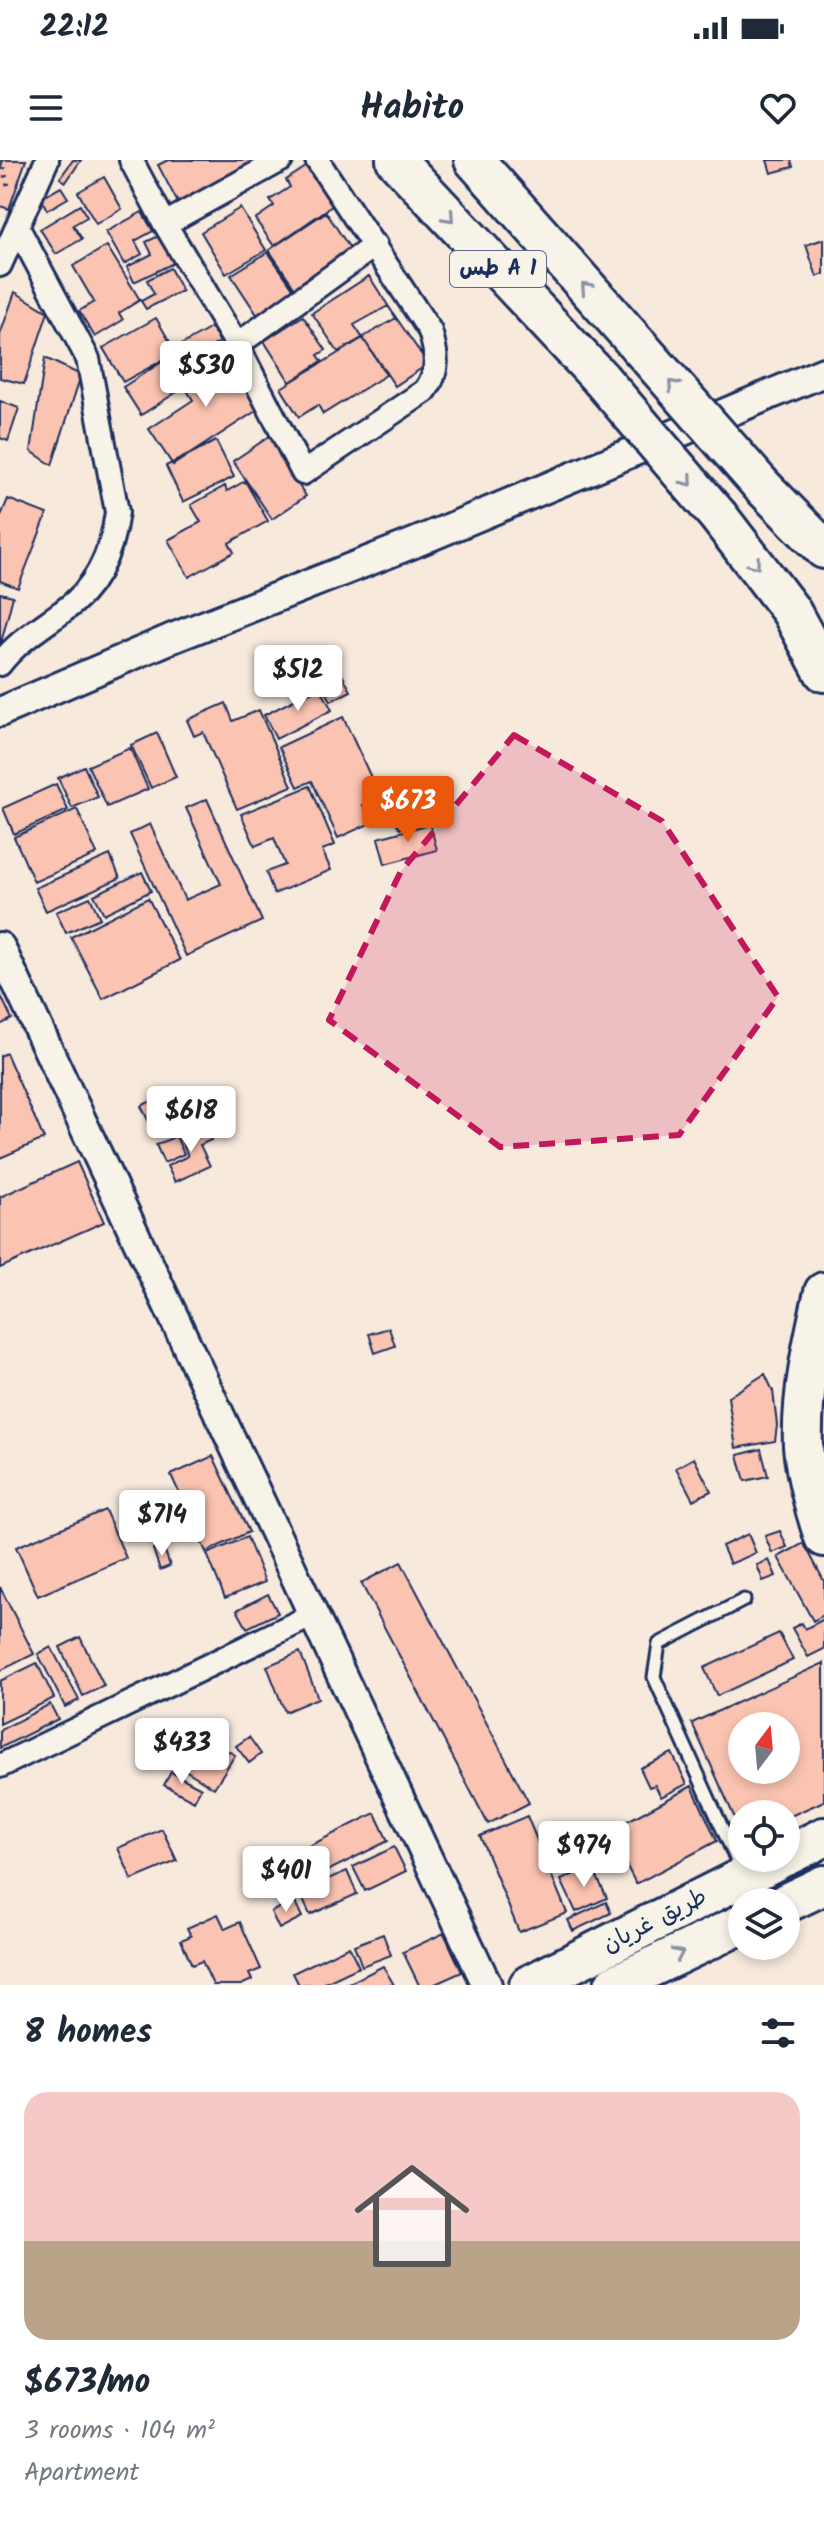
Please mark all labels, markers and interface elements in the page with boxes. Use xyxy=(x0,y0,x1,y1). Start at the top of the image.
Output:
text: 22:12 xyxy=(40,4,109,52)
text: Habito xyxy=(360,80,464,137)
icon: menu xyxy=(24,86,68,130)
icon: heart xyxy=(756,86,800,130)
one-way arrow xyxy=(440,208,455,222)
road number: طس A 1 xyxy=(450,251,546,287)
one-way arrow xyxy=(582,281,596,296)
pin: $530 xyxy=(159,341,253,409)
text: $530 xyxy=(178,346,234,388)
one-way arrow xyxy=(668,379,683,394)
one-way arrow xyxy=(678,471,693,486)
one-way arrow xyxy=(746,555,760,570)
pin: $512 xyxy=(251,645,345,713)
text: $512 xyxy=(272,650,324,692)
pin: $673 xyxy=(361,776,455,844)
text: $673 xyxy=(380,781,436,823)
pin: $618 xyxy=(144,1086,238,1154)
text: $618 xyxy=(165,1091,217,1133)
pin: $714 xyxy=(115,1490,209,1558)
text: $714 xyxy=(137,1495,187,1537)
north arrow xyxy=(728,1712,800,1784)
map controls xyxy=(728,1712,800,1960)
pin: $433 xyxy=(135,1718,229,1786)
text: $433 xyxy=(153,1723,211,1765)
button: locate xyxy=(728,1800,800,1872)
pin: $974 xyxy=(537,1821,631,1889)
text: $974 xyxy=(557,1826,612,1868)
pin: $401 xyxy=(239,1846,333,1914)
text: $401 xyxy=(261,1851,311,1893)
street label: طريق غريان xyxy=(596,1878,714,1964)
button: layers xyxy=(728,1888,800,1960)
one-way arrow xyxy=(670,1948,684,1964)
text: 8 homes xyxy=(24,2006,152,2060)
icon: filters xyxy=(756,2011,800,2055)
icon: home xyxy=(340,2144,484,2288)
text: $673/mo xyxy=(24,2356,150,2410)
text: 3 rooms · 104 m² xyxy=(24,2410,215,2452)
text: Apartment xyxy=(24,2452,139,2494)

